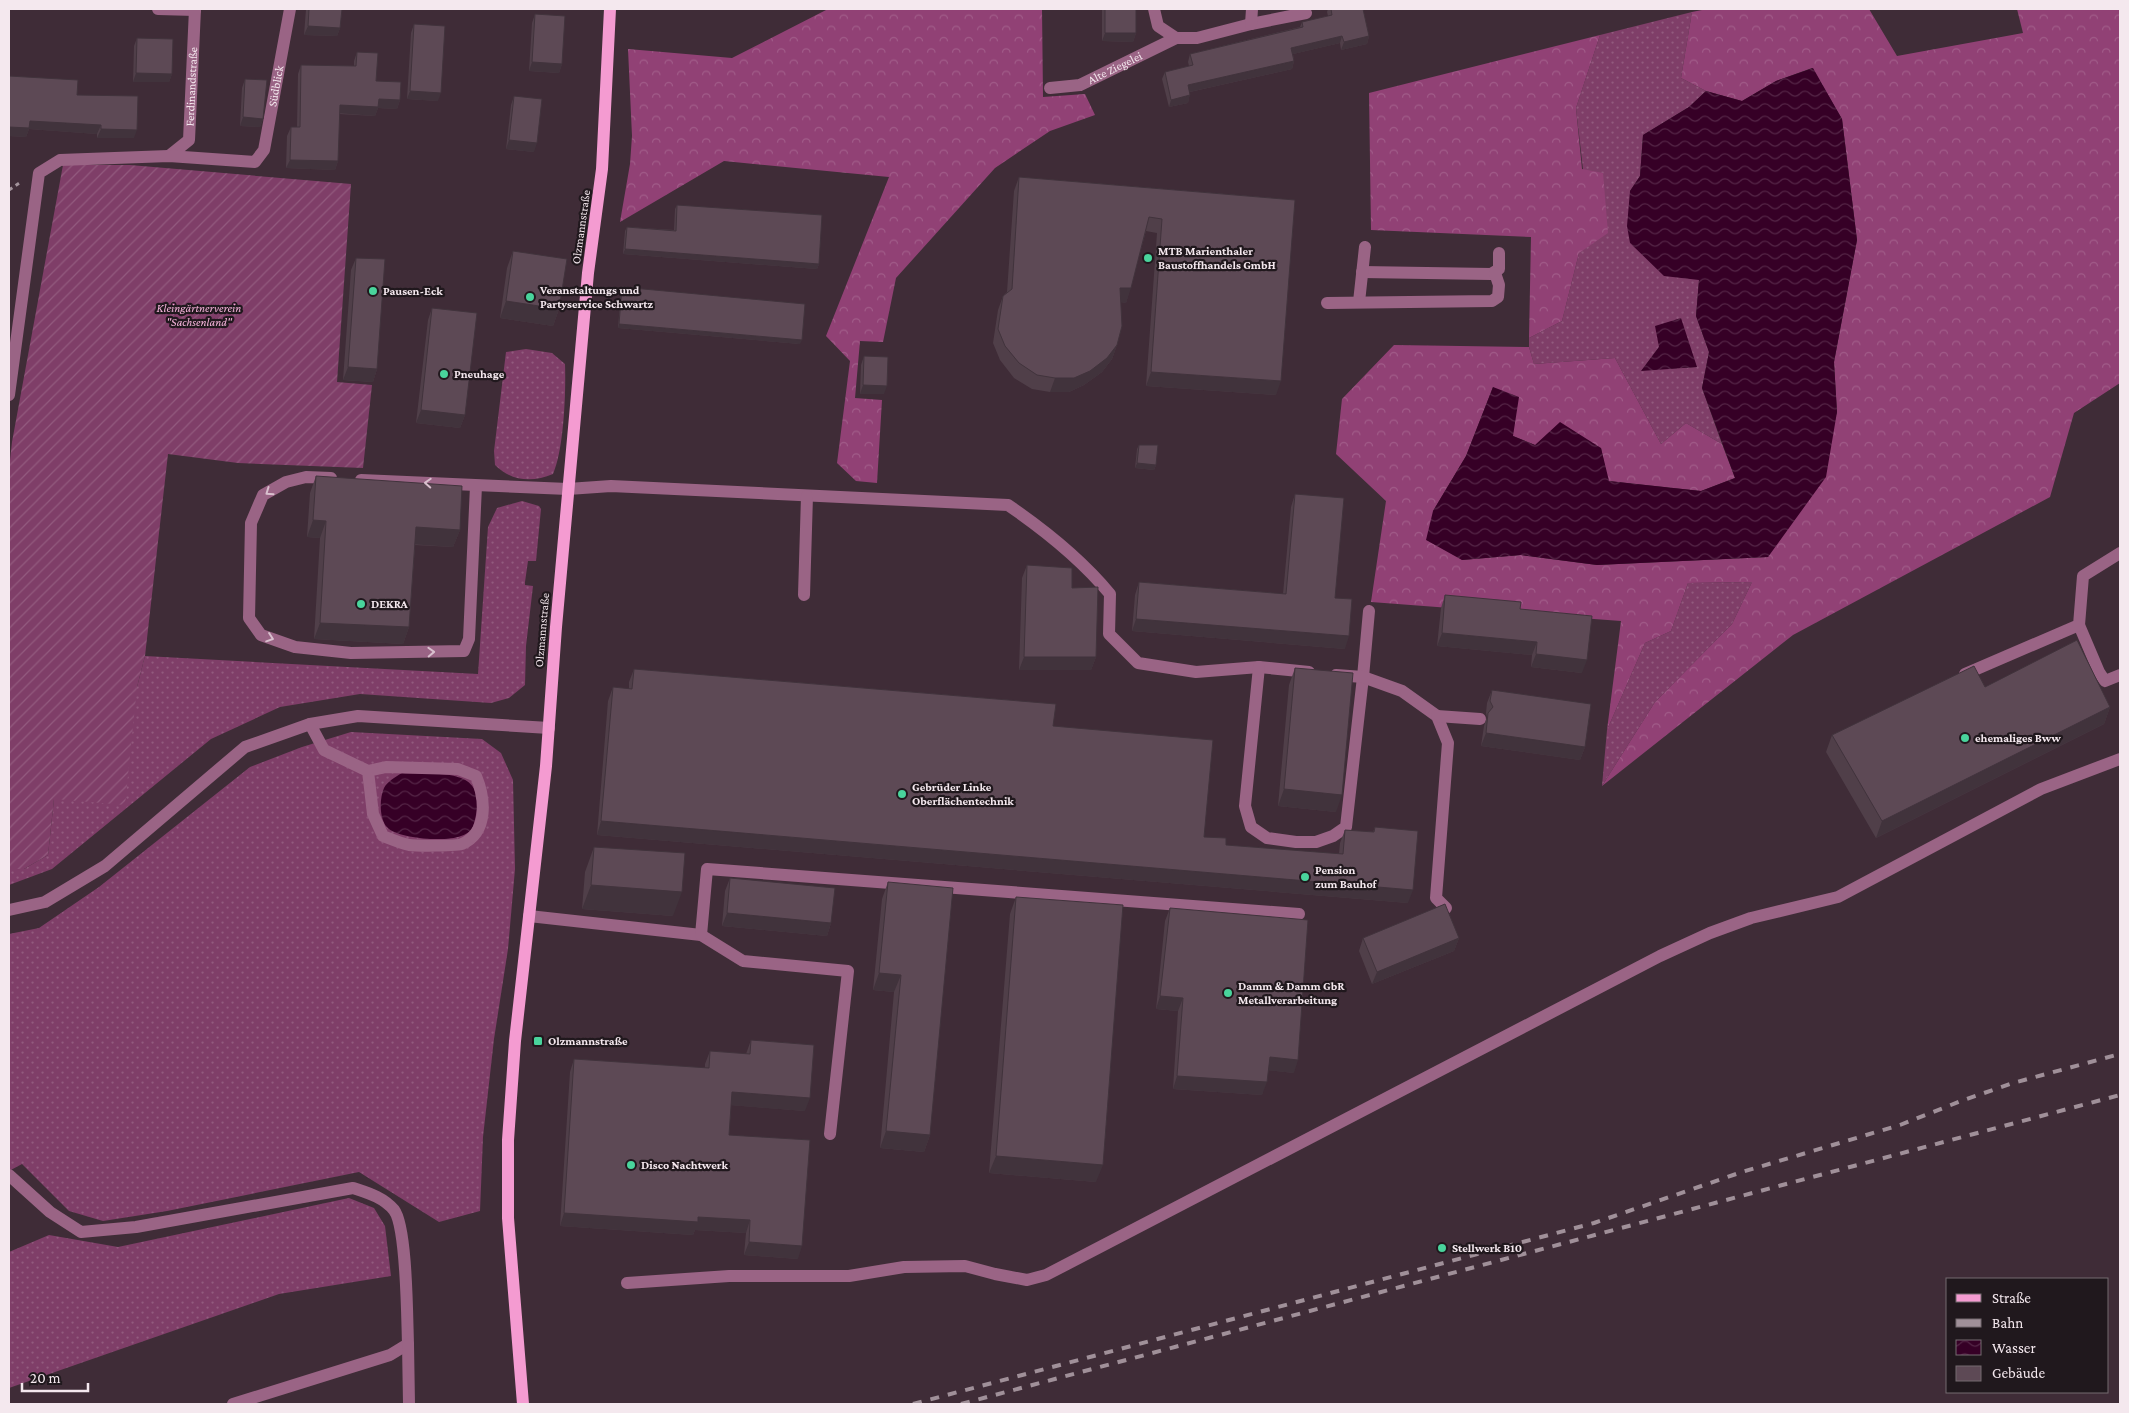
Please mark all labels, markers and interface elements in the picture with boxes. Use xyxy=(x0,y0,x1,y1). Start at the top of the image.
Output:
street label: Ferdinandstraße xyxy=(183,47,200,127)
street label: Alte Ziegelei xyxy=(1085,49,1144,87)
street label: Südblick xyxy=(265,64,286,108)
street label: Olzmannstraße xyxy=(569,189,593,265)
place label: MTB Marienthaler Baustoffhandels GmbH xyxy=(1158,244,1276,272)
marker: MTB Marienthaler Baustoffhandels GmbH xyxy=(1142,252,1154,264)
place label: Veranstaltungs und Partyservice Schwartz xyxy=(539,283,653,311)
place label: Pausen-Eck xyxy=(383,284,443,298)
marker: Pausen-Eck xyxy=(367,285,379,297)
marker: Veranstaltungs und Partyservice Schwartz xyxy=(524,291,536,303)
park label: Kleingärtnerverein "Sachsenland" xyxy=(157,301,241,329)
place label: Pneuhage xyxy=(454,367,505,381)
marker: Pneuhage xyxy=(438,368,450,380)
one-way arrow xyxy=(423,477,431,488)
one-way arrow xyxy=(265,486,274,496)
street label: Olzmannstraße xyxy=(532,592,552,668)
place label: DEKRA xyxy=(371,597,409,611)
marker: DEKRA xyxy=(355,598,367,610)
one-way arrow xyxy=(266,632,274,642)
one-way arrow xyxy=(428,647,435,657)
place label: ehemaliges Bww xyxy=(1975,731,2061,745)
marker: ehemaliges Bww xyxy=(1959,732,1971,744)
place label: Gebrüder Linke Oberflächentechnik xyxy=(912,780,1014,808)
marker: Gebrüder Linke Oberflächentechnik xyxy=(896,788,908,800)
place label: Pension zum Bauhof xyxy=(1315,863,1378,891)
marker: Pension zum Bauhof xyxy=(1299,871,1311,883)
place label: Damm & Damm GbR Metallverarbeitung xyxy=(1238,979,1345,1007)
marker: Damm & Damm GbR Metallverarbeitung xyxy=(1222,987,1234,999)
place label: Olzmannstraße xyxy=(548,1034,628,1048)
marker: Olzmannstraße xyxy=(532,1035,544,1047)
place label: Disco Nachtwerk xyxy=(641,1158,728,1172)
marker: Disco Nachtwerk xyxy=(625,1159,637,1171)
place label: Stellwerk B10 xyxy=(1452,1241,1522,1255)
marker: Stellwerk B10 xyxy=(1436,1242,1448,1254)
legend xyxy=(1946,1278,2109,1393)
text: Straße xyxy=(1992,1290,2031,1306)
text: Bahn xyxy=(1992,1315,2023,1331)
text: Wasser xyxy=(1992,1340,2036,1356)
scale bar xyxy=(22,1360,89,1392)
text: Gebäude xyxy=(1992,1365,2046,1381)
text: 20 m xyxy=(30,1370,61,1386)

